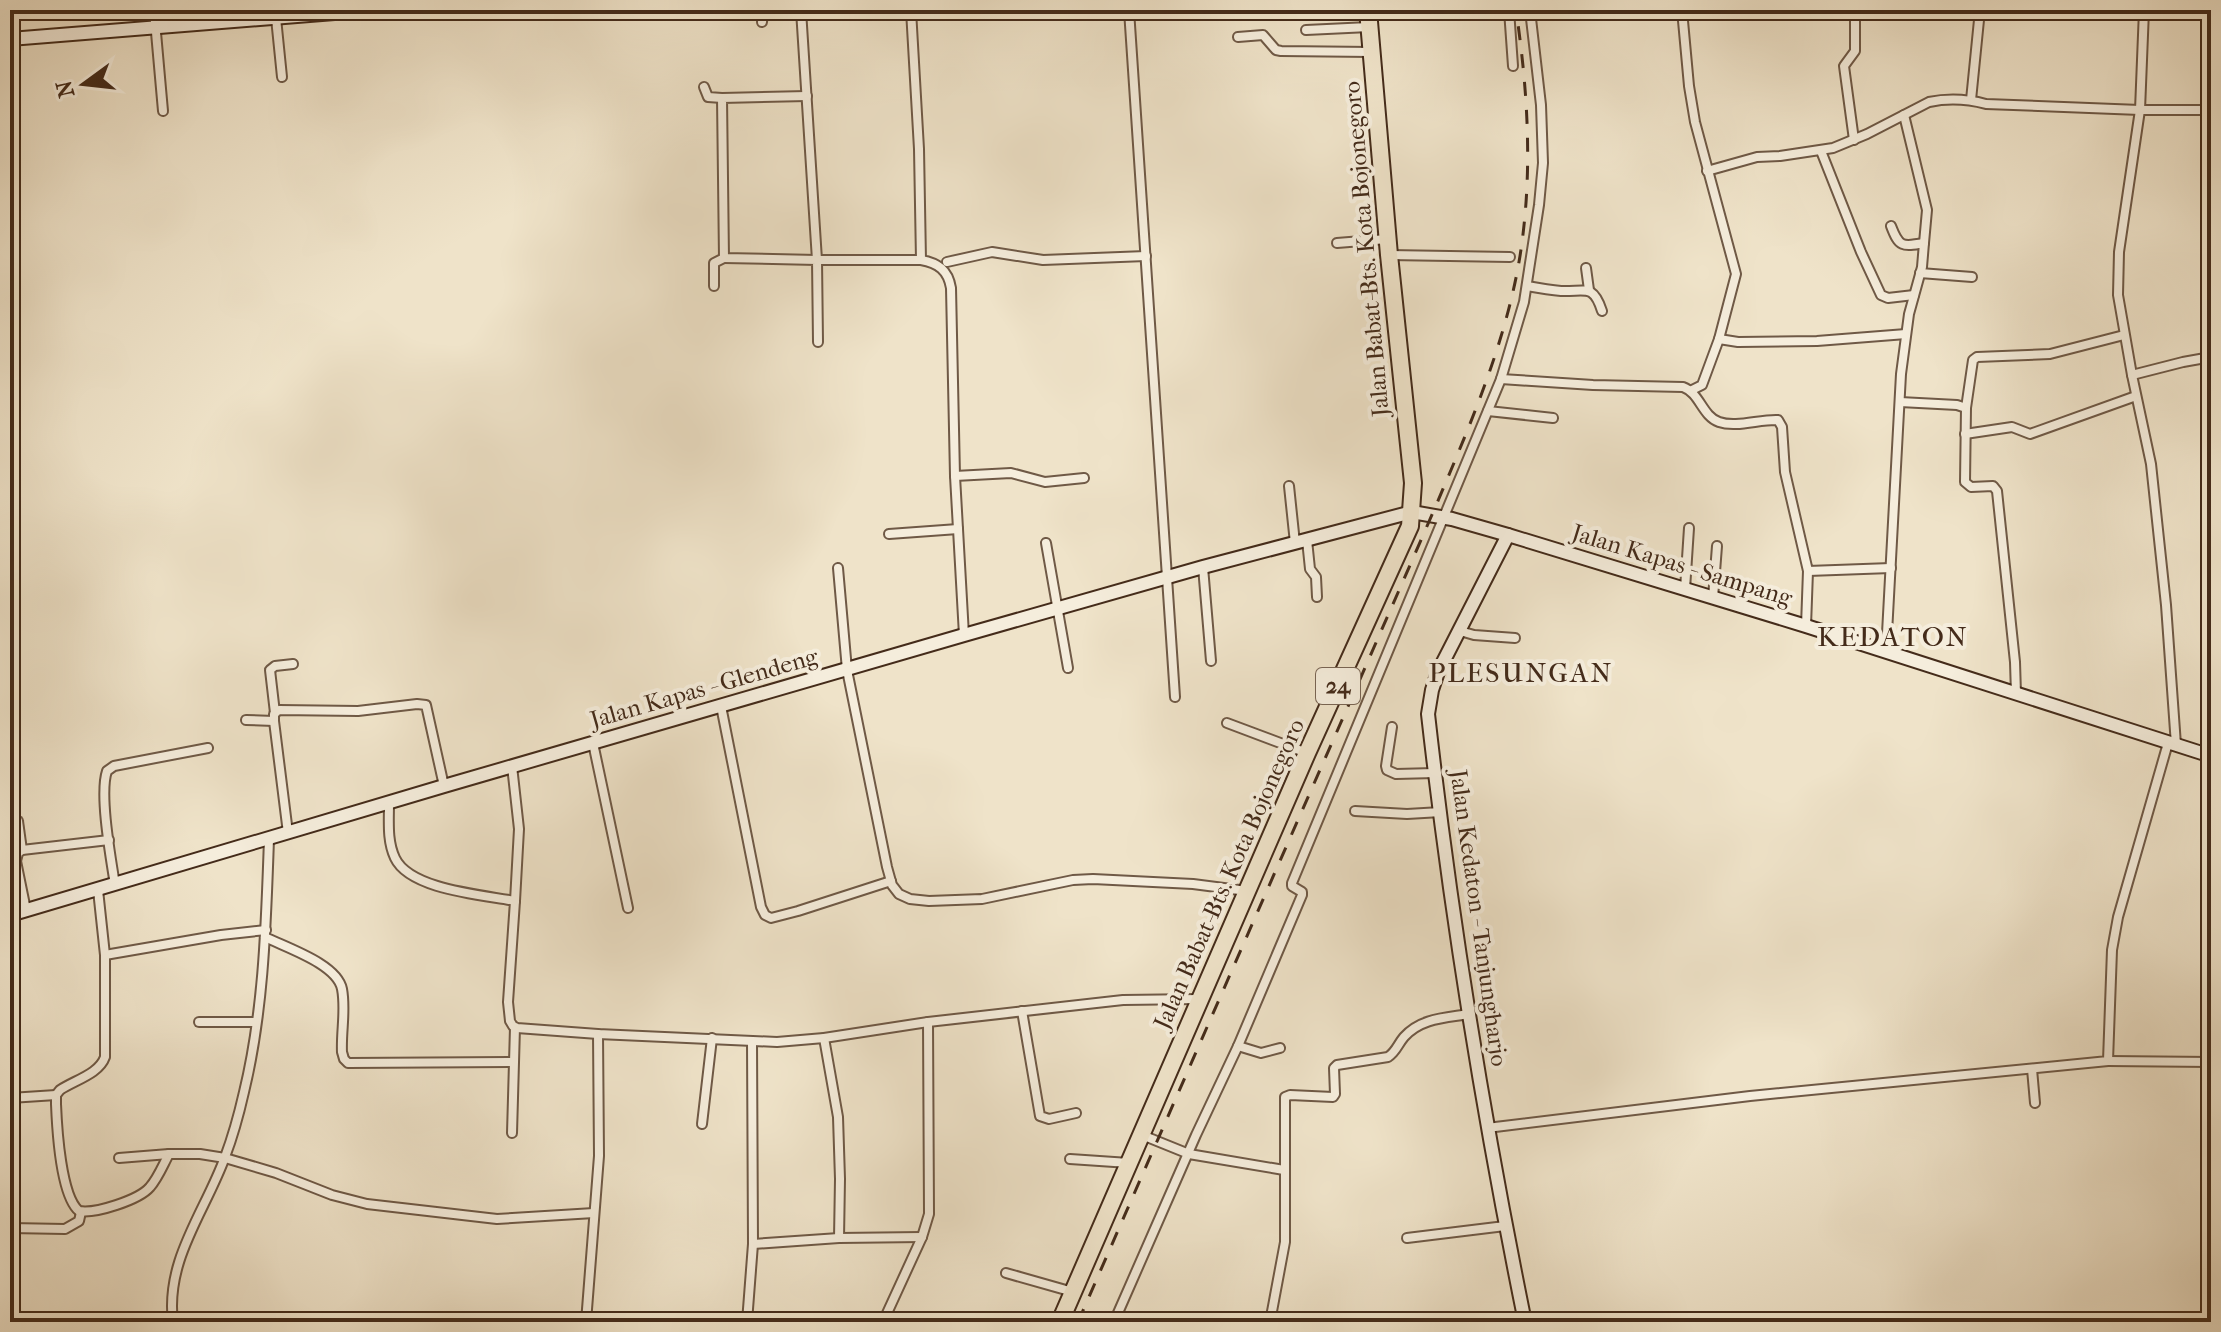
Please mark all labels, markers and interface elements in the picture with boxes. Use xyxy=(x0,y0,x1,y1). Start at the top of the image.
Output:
north arrow xyxy=(44,44,124,124)
text: N xyxy=(51,77,80,100)
street label: Jalan Babat-Bts. Kota Bojonegoro xyxy=(1337,80,1395,420)
street label: Jalan Kapas - Sampang xyxy=(1566,518,1797,612)
district label: KEDATON xyxy=(1817,620,1969,653)
street label: Jalan Kapas - Glendeng xyxy=(585,642,822,734)
district label: PLESUNGAN xyxy=(1428,656,1614,689)
road number: 24 xyxy=(1316,668,1360,704)
street label: Jalan Babat-Bts. Kota Bojonegoro xyxy=(1147,715,1310,1035)
street label: Jalan Kedaton - Tanjungharjo xyxy=(1444,766,1514,1068)

